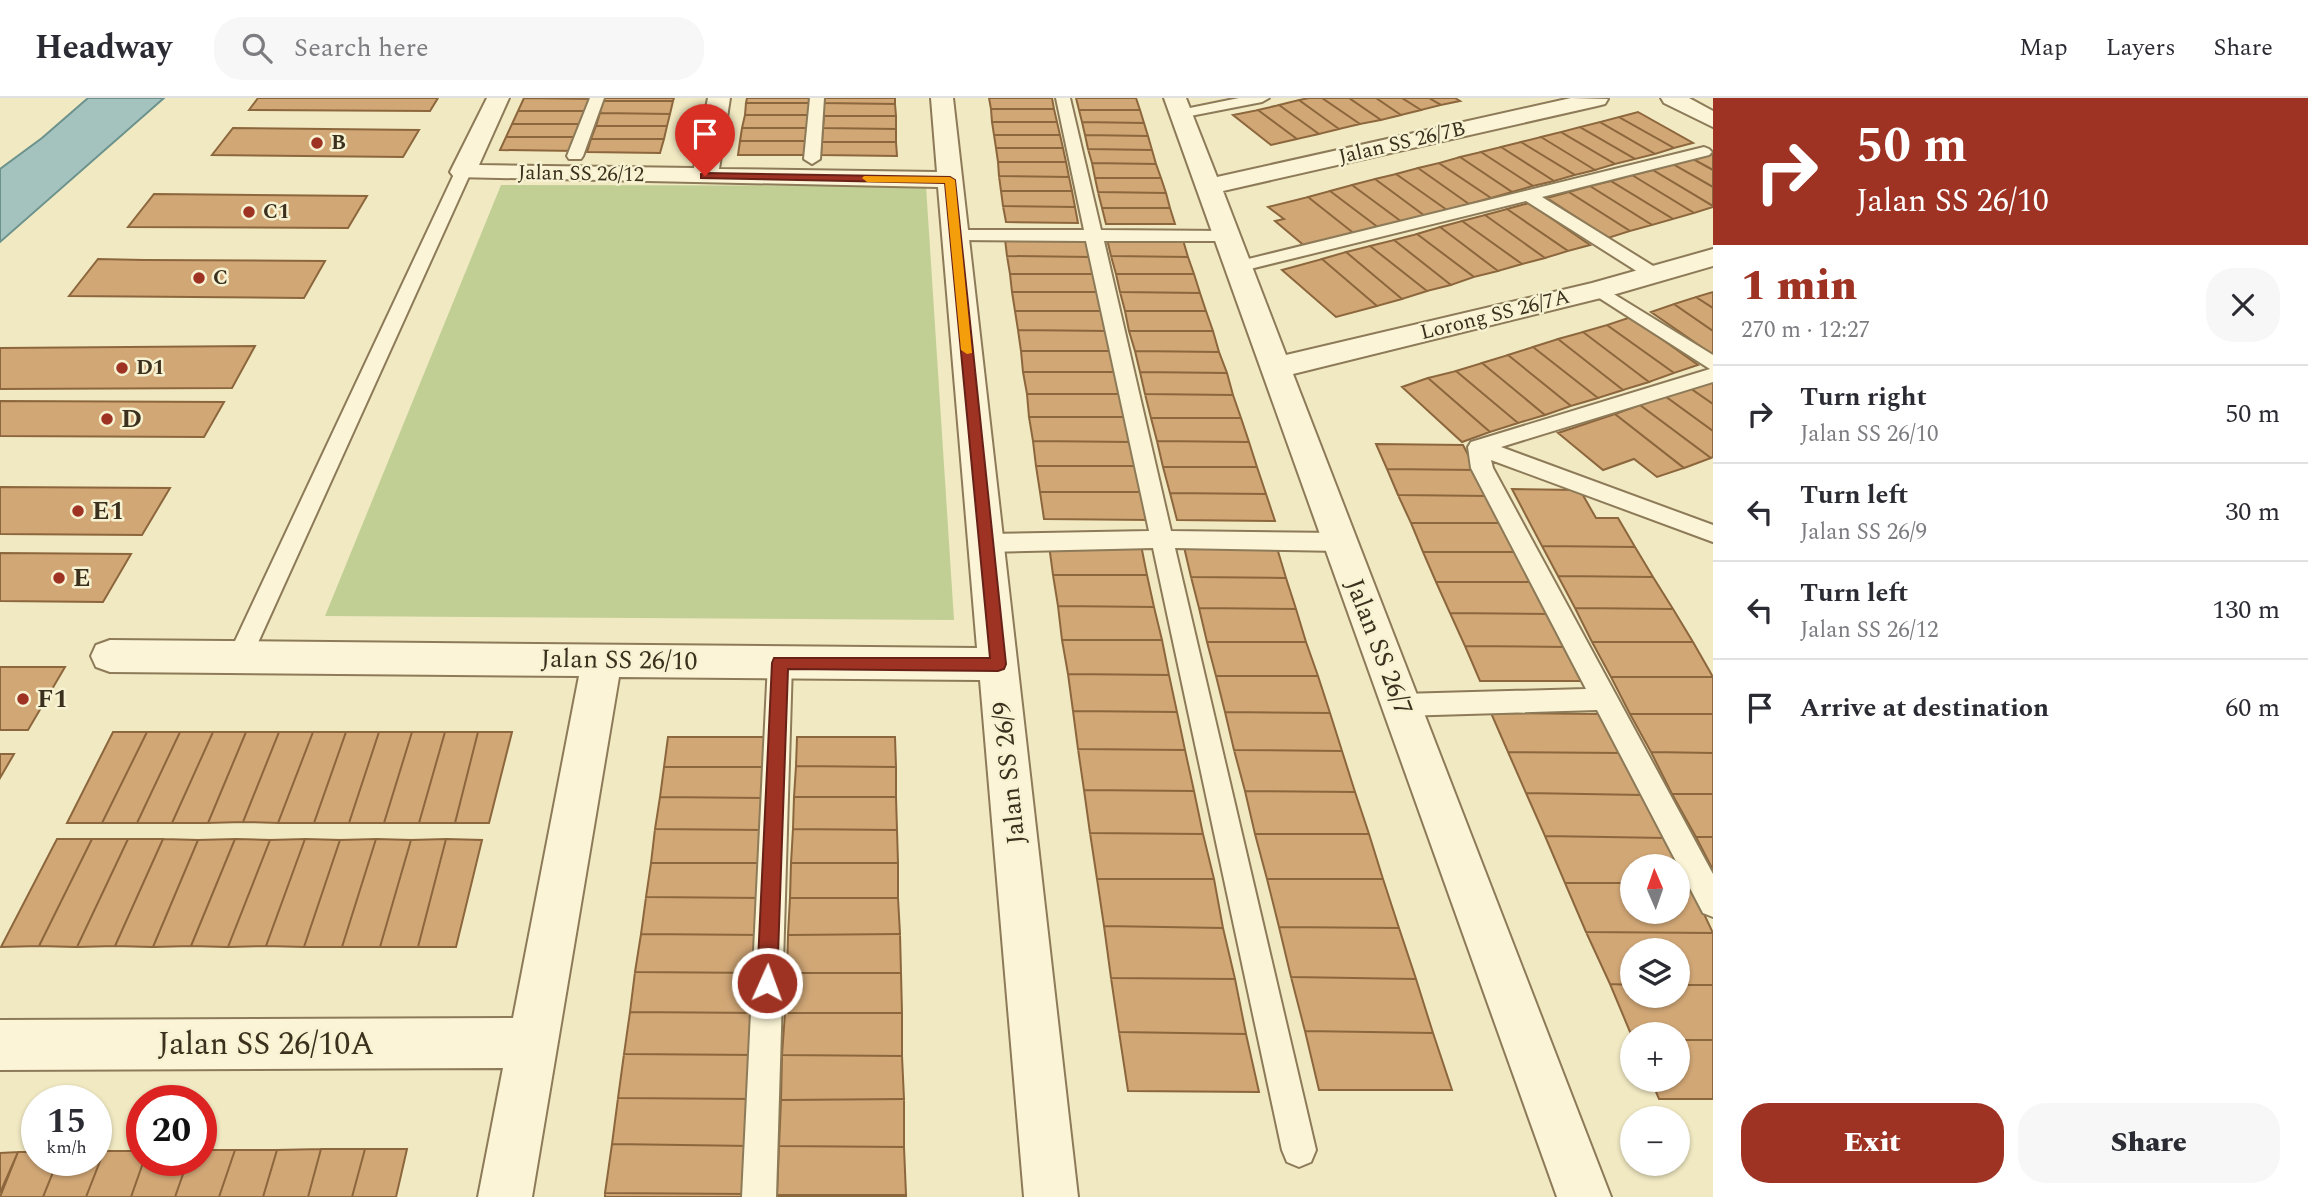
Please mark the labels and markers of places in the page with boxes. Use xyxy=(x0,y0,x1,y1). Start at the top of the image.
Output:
pin xyxy=(675,104,735,176)
place label: B xyxy=(331,127,346,159)
marker: B xyxy=(309,135,325,151)
place label: C1 xyxy=(263,196,290,228)
marker: C1 xyxy=(241,204,257,220)
place label: C xyxy=(213,262,228,294)
marker: C xyxy=(191,270,207,286)
place label: D1 xyxy=(136,352,165,384)
marker: D1 xyxy=(114,360,130,376)
place label: D xyxy=(121,399,142,439)
marker: D xyxy=(99,411,115,427)
place label: E1 xyxy=(92,491,124,531)
marker: E1 xyxy=(70,503,86,519)
place label: E xyxy=(73,558,91,598)
marker: E xyxy=(51,570,67,586)
place label: F1 xyxy=(37,679,68,719)
marker: F1 xyxy=(15,691,31,707)

